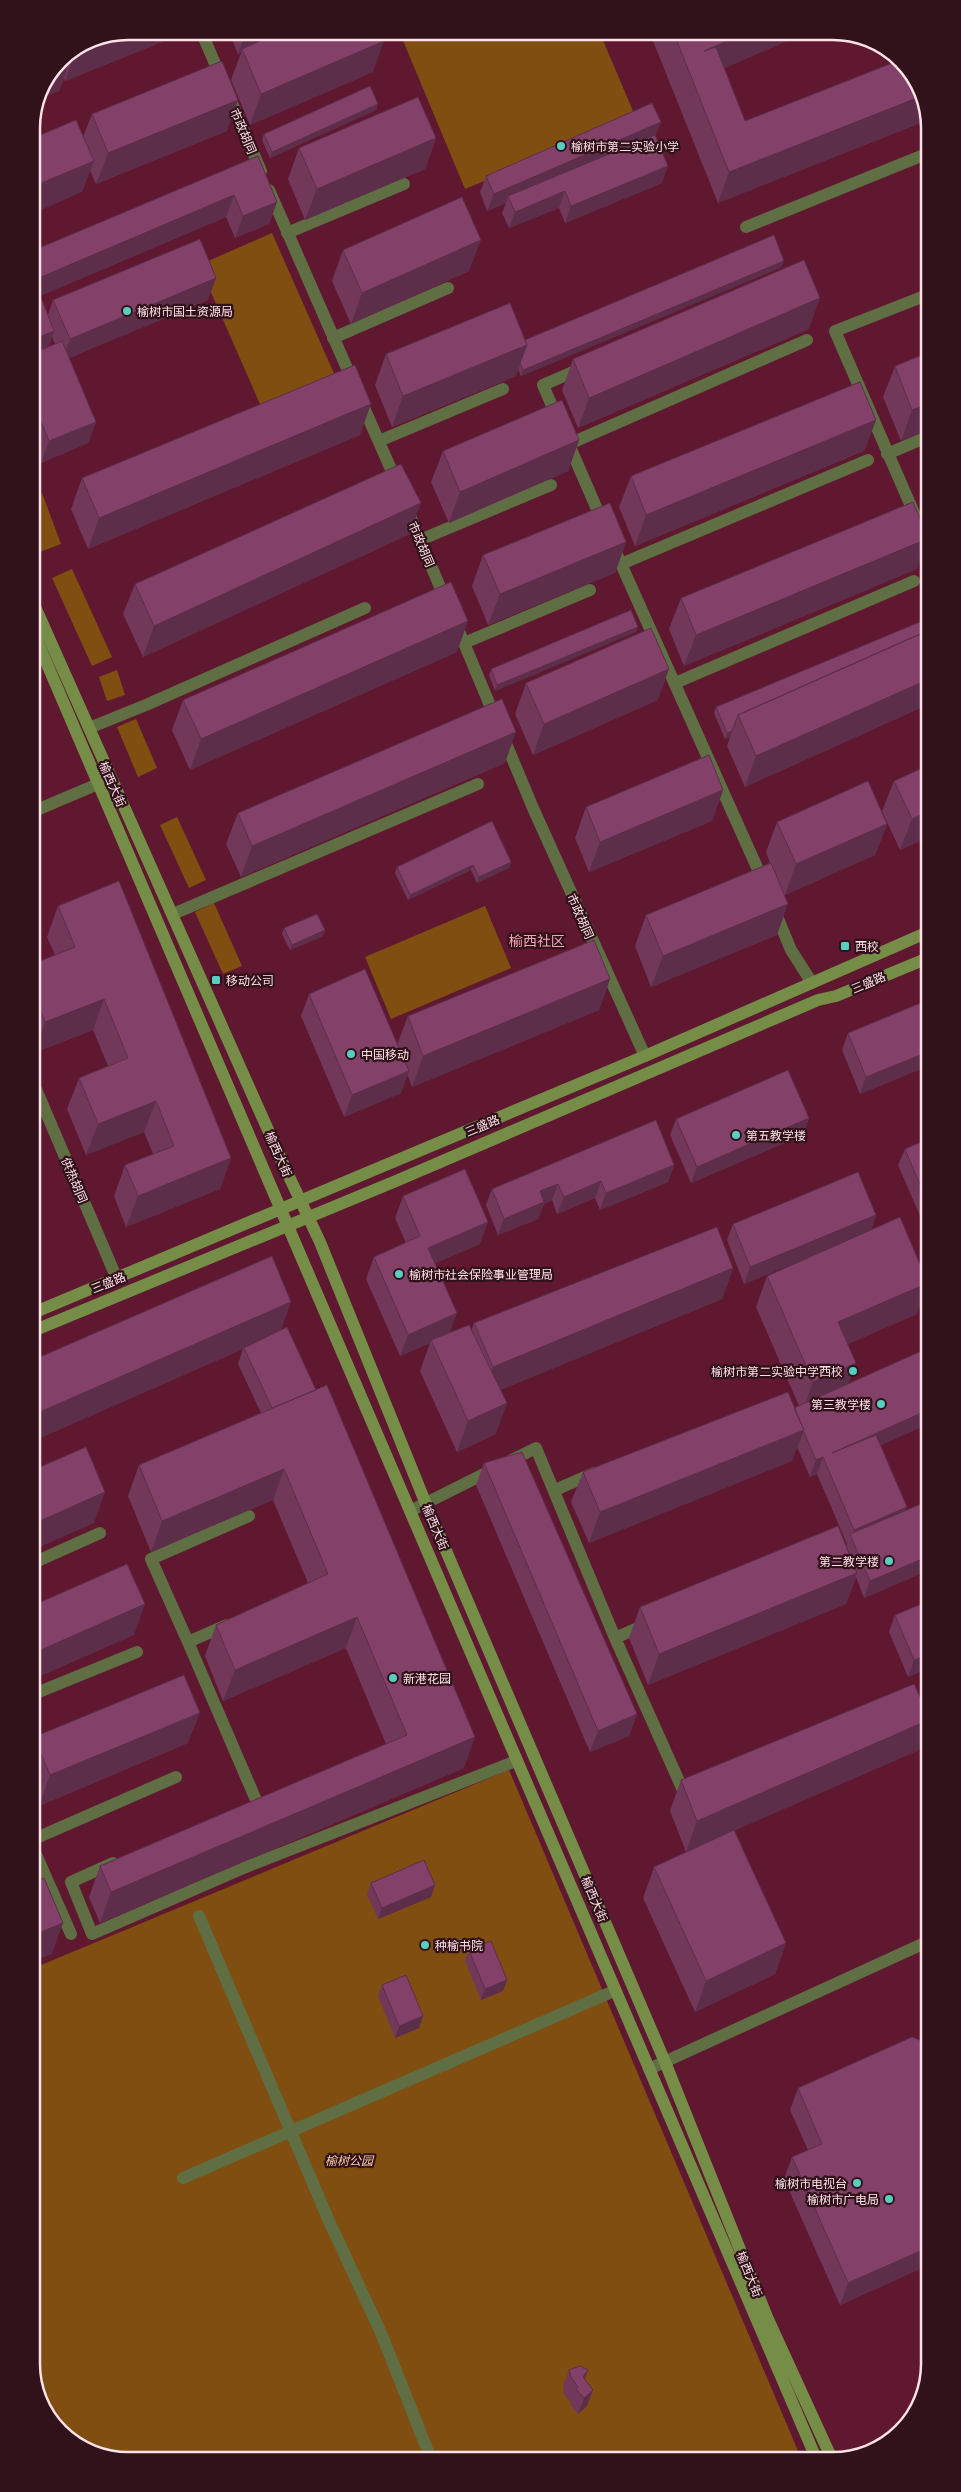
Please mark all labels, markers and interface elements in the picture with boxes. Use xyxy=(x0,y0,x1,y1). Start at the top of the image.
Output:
street label: 市政胡同 xyxy=(227,106,261,156)
place label: 榆树市第二实验小学 xyxy=(571,138,679,154)
marker: 榆树市第二实验小学 xyxy=(555,140,567,152)
place label: 榆树市国土资源局 xyxy=(137,303,233,319)
marker: 榆树市国土资源局 xyxy=(121,305,133,317)
street label: 市政胡同 xyxy=(405,519,439,569)
street label: 榆西大街 xyxy=(96,759,130,809)
street label: 市政胡同 xyxy=(564,891,598,941)
district label: 榆西社区 xyxy=(509,931,565,950)
place label: 西校 xyxy=(855,938,879,954)
marker: 西校 xyxy=(839,940,851,952)
street label: 三盛路 xyxy=(848,968,888,996)
place label: 移动公司 xyxy=(226,972,274,988)
marker: 移动公司 xyxy=(210,974,222,986)
place label: 中国移动 xyxy=(361,1046,409,1062)
marker: 中国移动 xyxy=(345,1048,357,1060)
street label: 三盛路 xyxy=(462,1111,502,1139)
place label: 第五教学楼 xyxy=(746,1127,806,1143)
street label: 榆西大街 xyxy=(262,1129,296,1179)
marker: 第五教学楼 xyxy=(730,1129,742,1141)
street label: 供热胡同 xyxy=(58,1155,92,1205)
place label: 榆树市社会保险事业管理局 xyxy=(409,1266,553,1282)
street label: 三盛路 xyxy=(88,1268,128,1296)
marker: 榆树市社会保险事业管理局 xyxy=(393,1268,405,1280)
place label: 榆树市第二实验中学西校 xyxy=(711,1363,843,1379)
marker: 榆树市第二实验中学西校 xyxy=(847,1365,859,1377)
place label: 第三教学楼 xyxy=(811,1396,871,1412)
marker: 第三教学楼 xyxy=(875,1398,887,1410)
street label: 榆西大街 xyxy=(419,1502,453,1552)
place label: 第二教学楼 xyxy=(819,1553,879,1569)
marker: 第二教学楼 xyxy=(883,1555,895,1567)
place label: 新港花园 xyxy=(403,1670,451,1686)
marker: 新港花园 xyxy=(387,1672,399,1684)
street label: 榆西大街 xyxy=(578,1874,612,1924)
place label: 种榆书院 xyxy=(435,1937,483,1953)
marker: 种榆书院 xyxy=(419,1939,431,1951)
park label: 榆树公园 xyxy=(325,2152,375,2168)
place label: 榆树市电视台 xyxy=(775,2175,847,2191)
marker: 榆树市电视台 xyxy=(851,2177,863,2189)
place label: 榆树市广电局 xyxy=(807,2191,879,2207)
marker: 榆树市广电局 xyxy=(883,2193,895,2205)
street label: 榆西大街 xyxy=(734,2249,766,2299)

